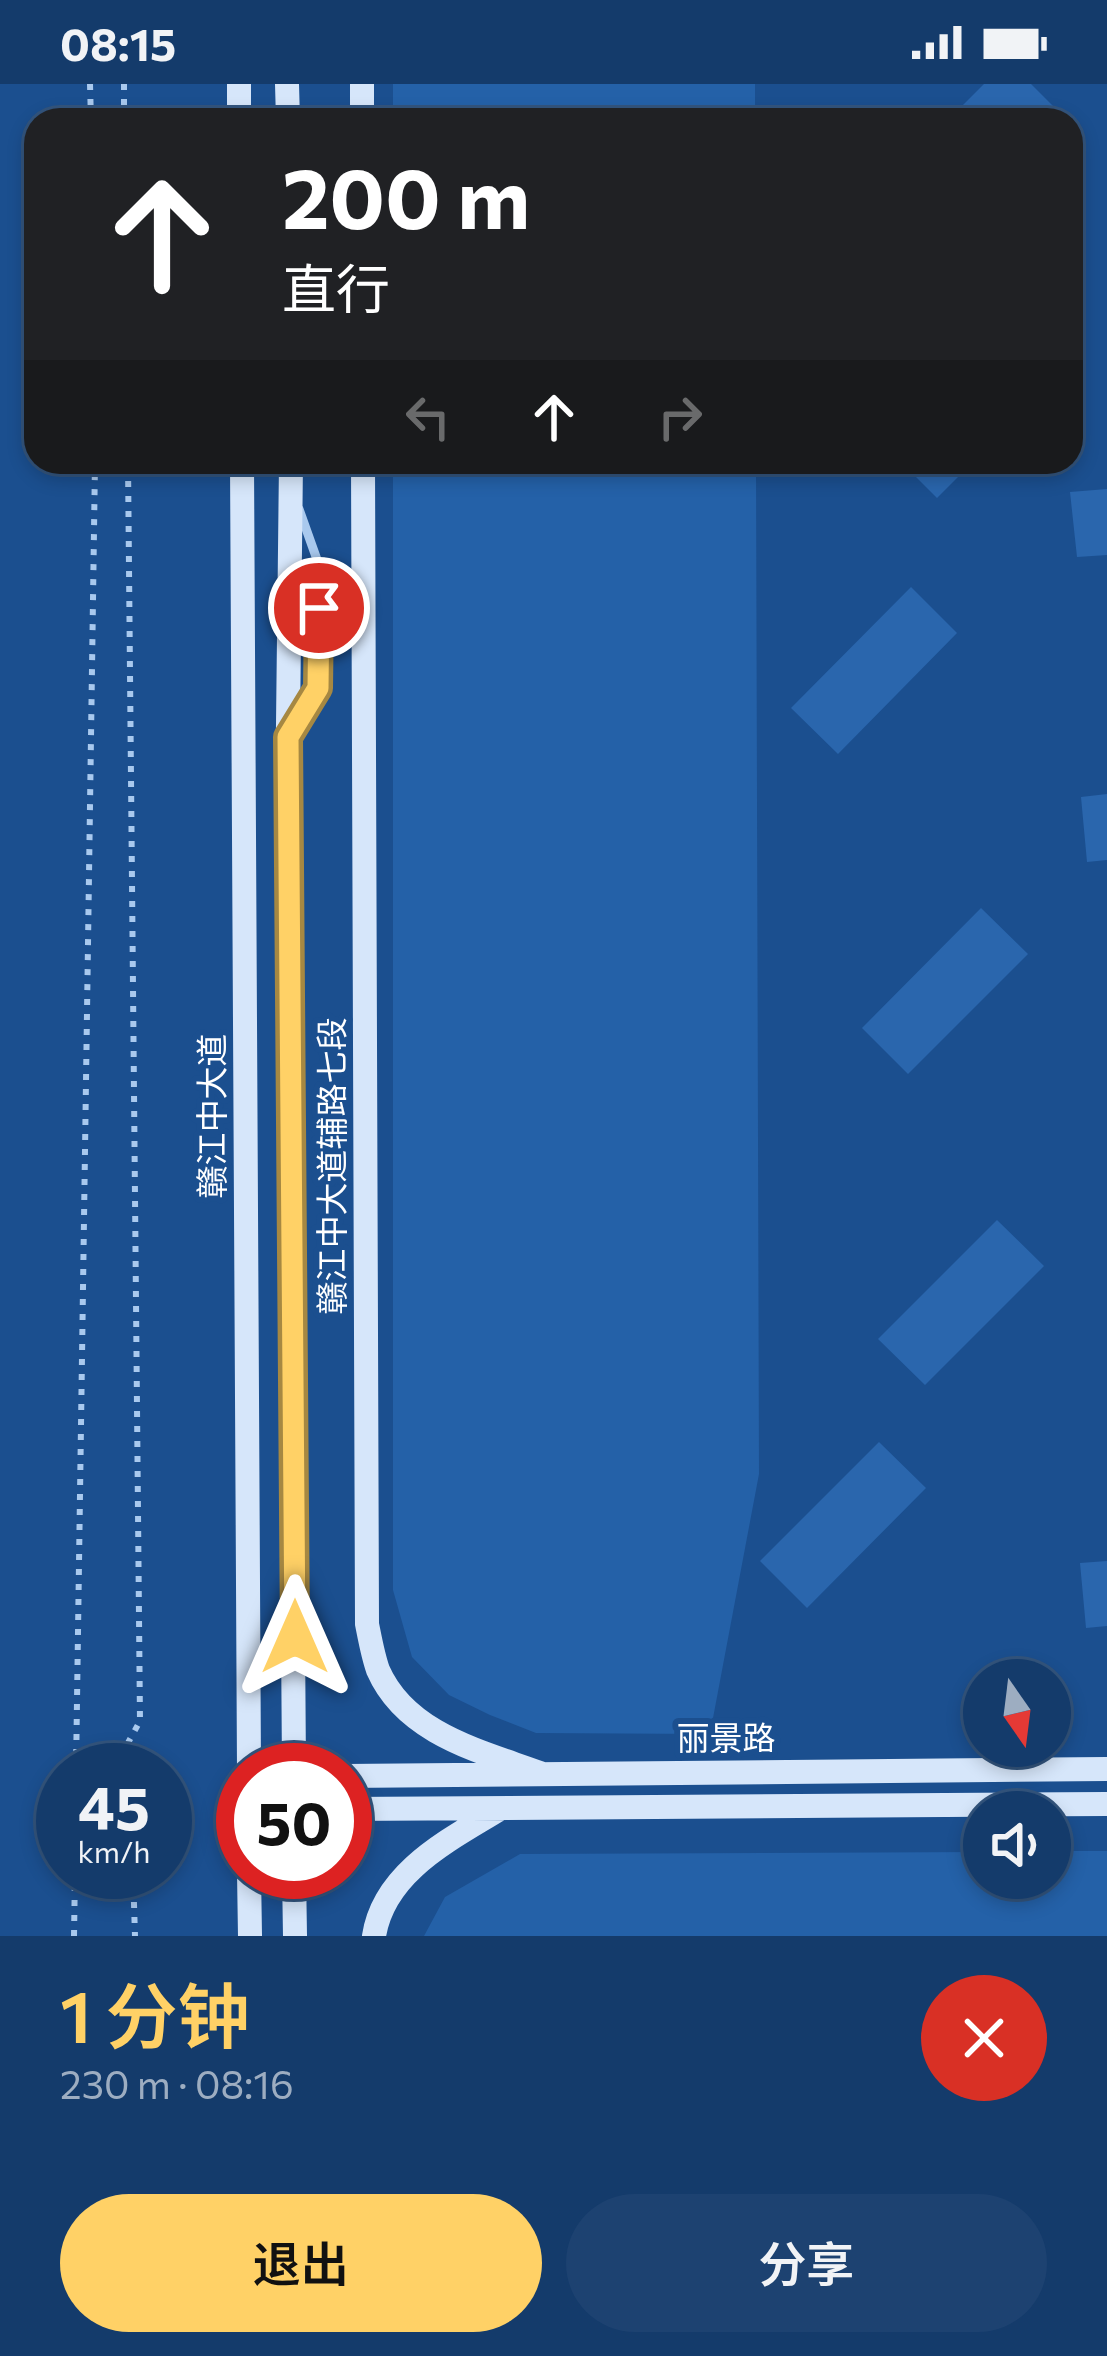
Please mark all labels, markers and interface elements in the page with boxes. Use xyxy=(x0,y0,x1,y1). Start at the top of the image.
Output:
text: 08:15 xyxy=(60,15,176,70)
text: 200 m xyxy=(282,144,530,246)
icon: ahead xyxy=(84,156,240,312)
text: 直行 xyxy=(282,254,390,320)
icon: left xyxy=(395,384,461,450)
icon: ahead xyxy=(521,384,587,450)
icon: right xyxy=(647,384,713,450)
pin xyxy=(268,557,370,659)
icon: arrive xyxy=(286,575,352,641)
street label: 赣江中大道辅路七段 xyxy=(310,1018,351,1315)
street label: 赣江中大道 xyxy=(190,1034,231,1199)
position arrow xyxy=(232,1574,358,1700)
north arrow xyxy=(963,1659,1071,1767)
map controls xyxy=(963,1659,1071,1899)
street label: 丽景路 xyxy=(677,1716,776,1757)
speed limit sign: 50 xyxy=(216,1743,372,1899)
text: 45 xyxy=(78,1769,150,1842)
button: sound xyxy=(963,1791,1071,1899)
text: km/h xyxy=(78,1832,150,1869)
text: 1 分钟 xyxy=(60,1970,250,2058)
button: close xyxy=(921,1975,1047,2101)
text: 230 m · 08:16 xyxy=(60,2059,294,2107)
button: 退出 xyxy=(60,2194,542,2332)
button: 分享 xyxy=(566,2194,1047,2332)

